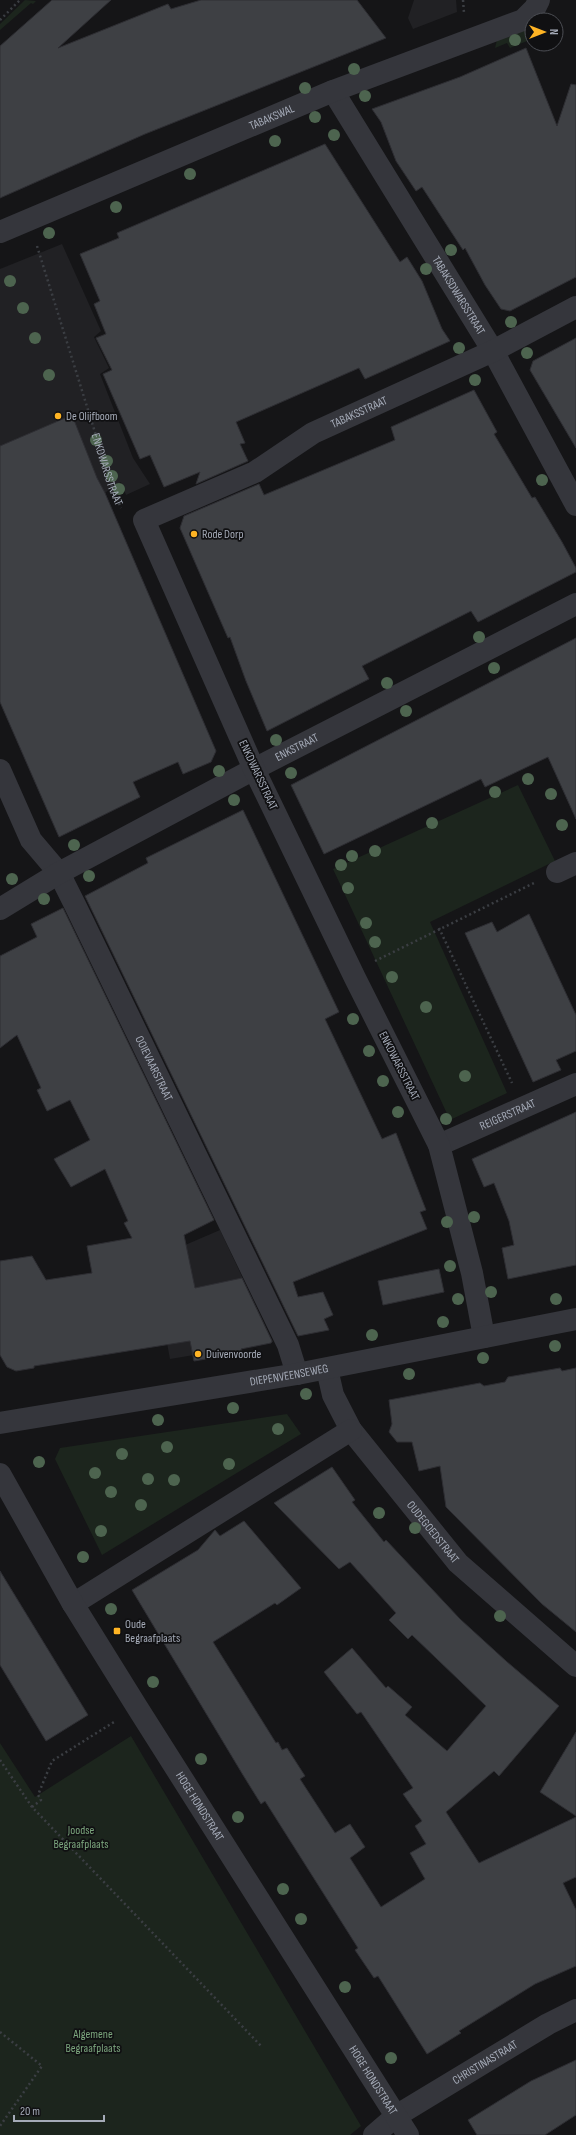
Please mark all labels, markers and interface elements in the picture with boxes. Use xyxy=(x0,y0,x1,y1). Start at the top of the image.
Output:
north arrow xyxy=(524,12,564,52)
text: N xyxy=(547,29,560,35)
street label: TABAKSWAL xyxy=(247,101,297,133)
street label: TABAKSDWARSSTRAAT xyxy=(429,253,489,338)
street label: TABAKSSTRAAT xyxy=(328,393,390,431)
place label: De Olijfboom xyxy=(66,409,118,424)
marker: De Olijfboom xyxy=(53,411,63,421)
street label: ENKDWARSSTRAAT xyxy=(88,431,127,508)
place label: Rode Dorp xyxy=(202,527,243,542)
marker: Rode Dorp xyxy=(189,529,199,539)
street label: ENKSTRAAT xyxy=(272,730,321,764)
street label: ENKDWARSSTRAAT xyxy=(235,738,281,813)
street label: ENKDWARSSTRAAT xyxy=(375,1029,423,1103)
street label: OOIEVAARSTRAAT xyxy=(132,1033,176,1103)
street label: REIGERSTRAAT xyxy=(477,1095,538,1133)
place label: Duivenvoorde xyxy=(206,1347,261,1362)
marker: Duivenvoorde xyxy=(193,1349,203,1359)
street label: DIEPENVEENSEWEG xyxy=(249,1360,330,1389)
street label: OUDEGOEDSTRAAT xyxy=(404,1498,463,1566)
place label: Oude Begraafplaats xyxy=(125,1617,180,1646)
marker: Oude Begraafplaats xyxy=(112,1626,122,1636)
street label: HOGE HONDSTRAAT xyxy=(172,1769,228,1844)
park label: Joodse Begraafplaats xyxy=(53,1823,109,1852)
park label: Algemene Begraafplaats xyxy=(65,2027,121,2056)
street label: CHRISTINASTRAAT xyxy=(449,2037,520,2088)
street label: HOGE HONDSTRAAT xyxy=(346,2043,401,2118)
scale bar xyxy=(14,2097,104,2123)
text: 20 m xyxy=(20,2104,40,2119)

